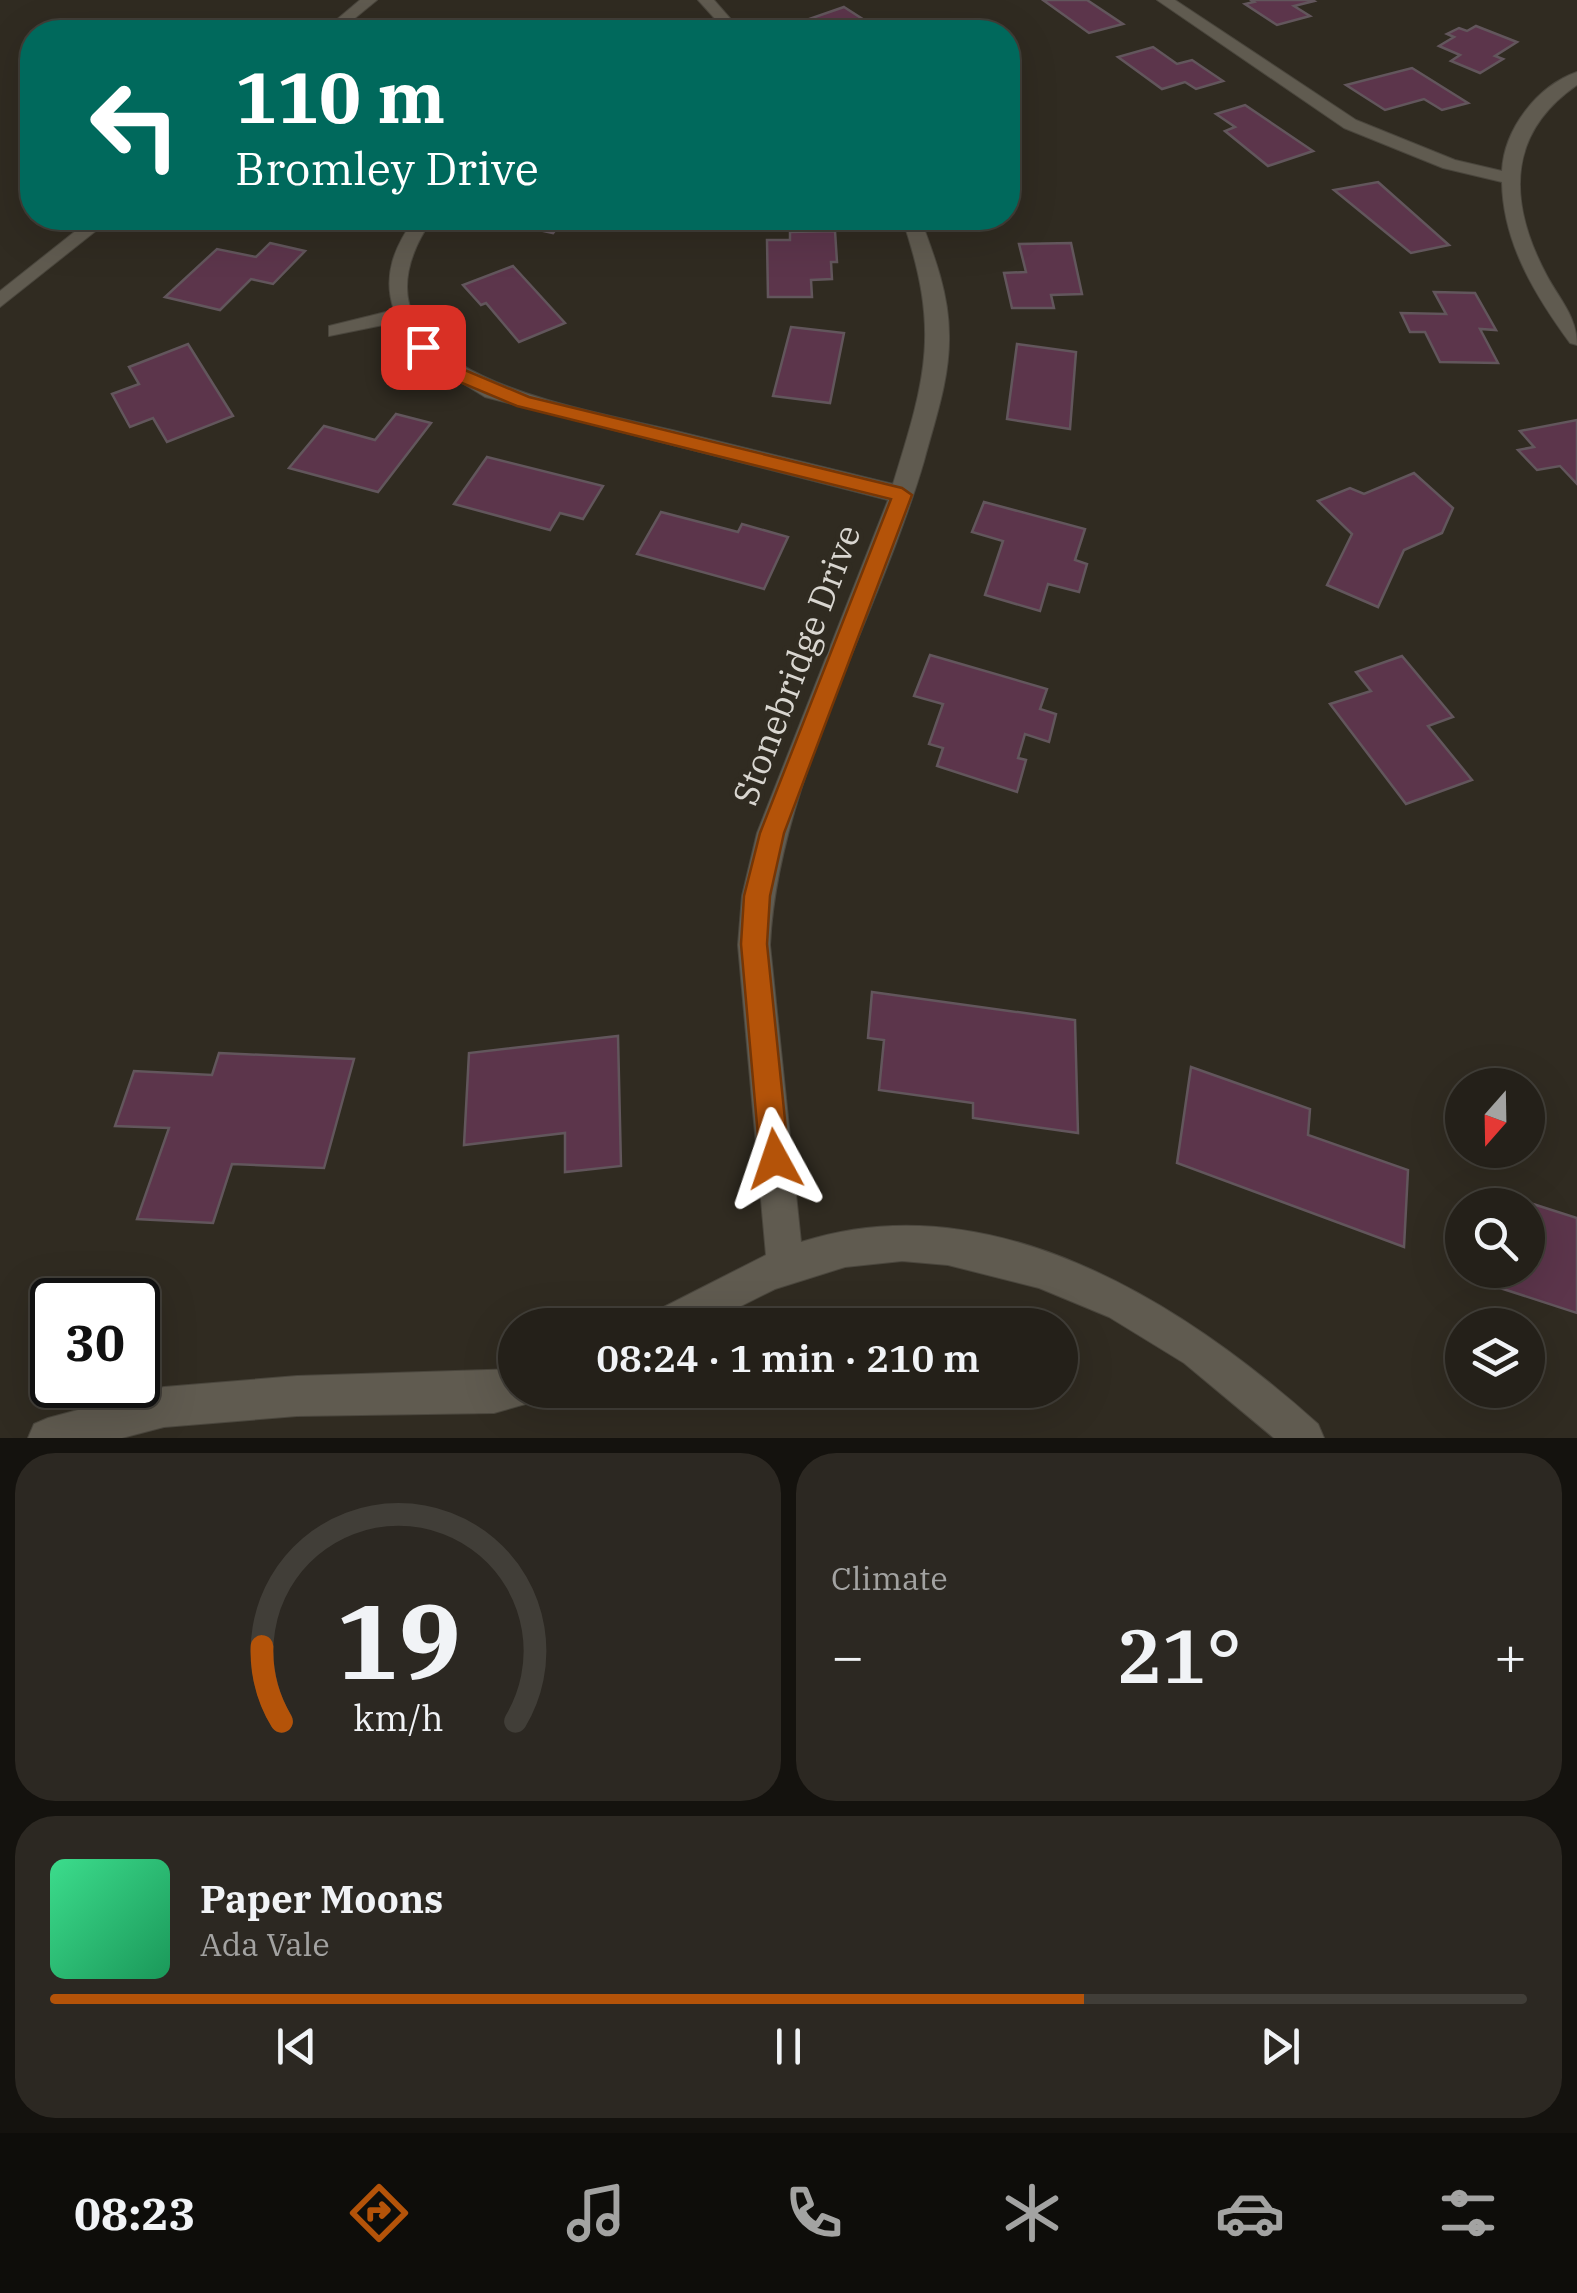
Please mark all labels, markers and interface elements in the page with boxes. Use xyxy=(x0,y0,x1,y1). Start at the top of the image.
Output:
text: 110 m xyxy=(235,51,445,142)
icon: left xyxy=(70,60,200,190)
text: Bromley Drive xyxy=(235,139,539,197)
pin xyxy=(381,305,466,390)
icon: arrive xyxy=(396,320,451,375)
street label: Stonebridge Drive xyxy=(721,518,871,811)
north arrow xyxy=(1445,1068,1545,1168)
map controls xyxy=(1445,1068,1545,1408)
position arrow xyxy=(723,1107,827,1211)
button: search xyxy=(1445,1188,1545,1288)
speed limit sign: 30 xyxy=(30,1278,160,1408)
button: layers xyxy=(1445,1308,1545,1408)
text: 08:24 · 1 min · 210 m xyxy=(596,1333,980,1382)
text: Climate xyxy=(831,1557,948,1599)
text: 19 xyxy=(336,1572,460,1708)
text: 21° xyxy=(1116,1606,1242,1704)
text: − xyxy=(831,1620,864,1691)
text: + xyxy=(1494,1620,1527,1691)
text: km/h xyxy=(353,1694,443,1741)
text: Paper Moons xyxy=(200,1874,443,1923)
text: Ada Vale xyxy=(200,1923,330,1965)
icon: previous xyxy=(269,2019,324,2074)
icon: pause xyxy=(761,2019,816,2074)
icon: next xyxy=(1253,2019,1308,2074)
icon: directions xyxy=(344,2178,414,2248)
icon: music xyxy=(561,2178,631,2248)
icon: phone xyxy=(779,2178,849,2248)
icon: climate xyxy=(997,2178,1067,2248)
icon: car xyxy=(1215,2178,1285,2248)
icon: filters xyxy=(1433,2178,1503,2248)
text: 08:23 xyxy=(74,2184,196,2242)

